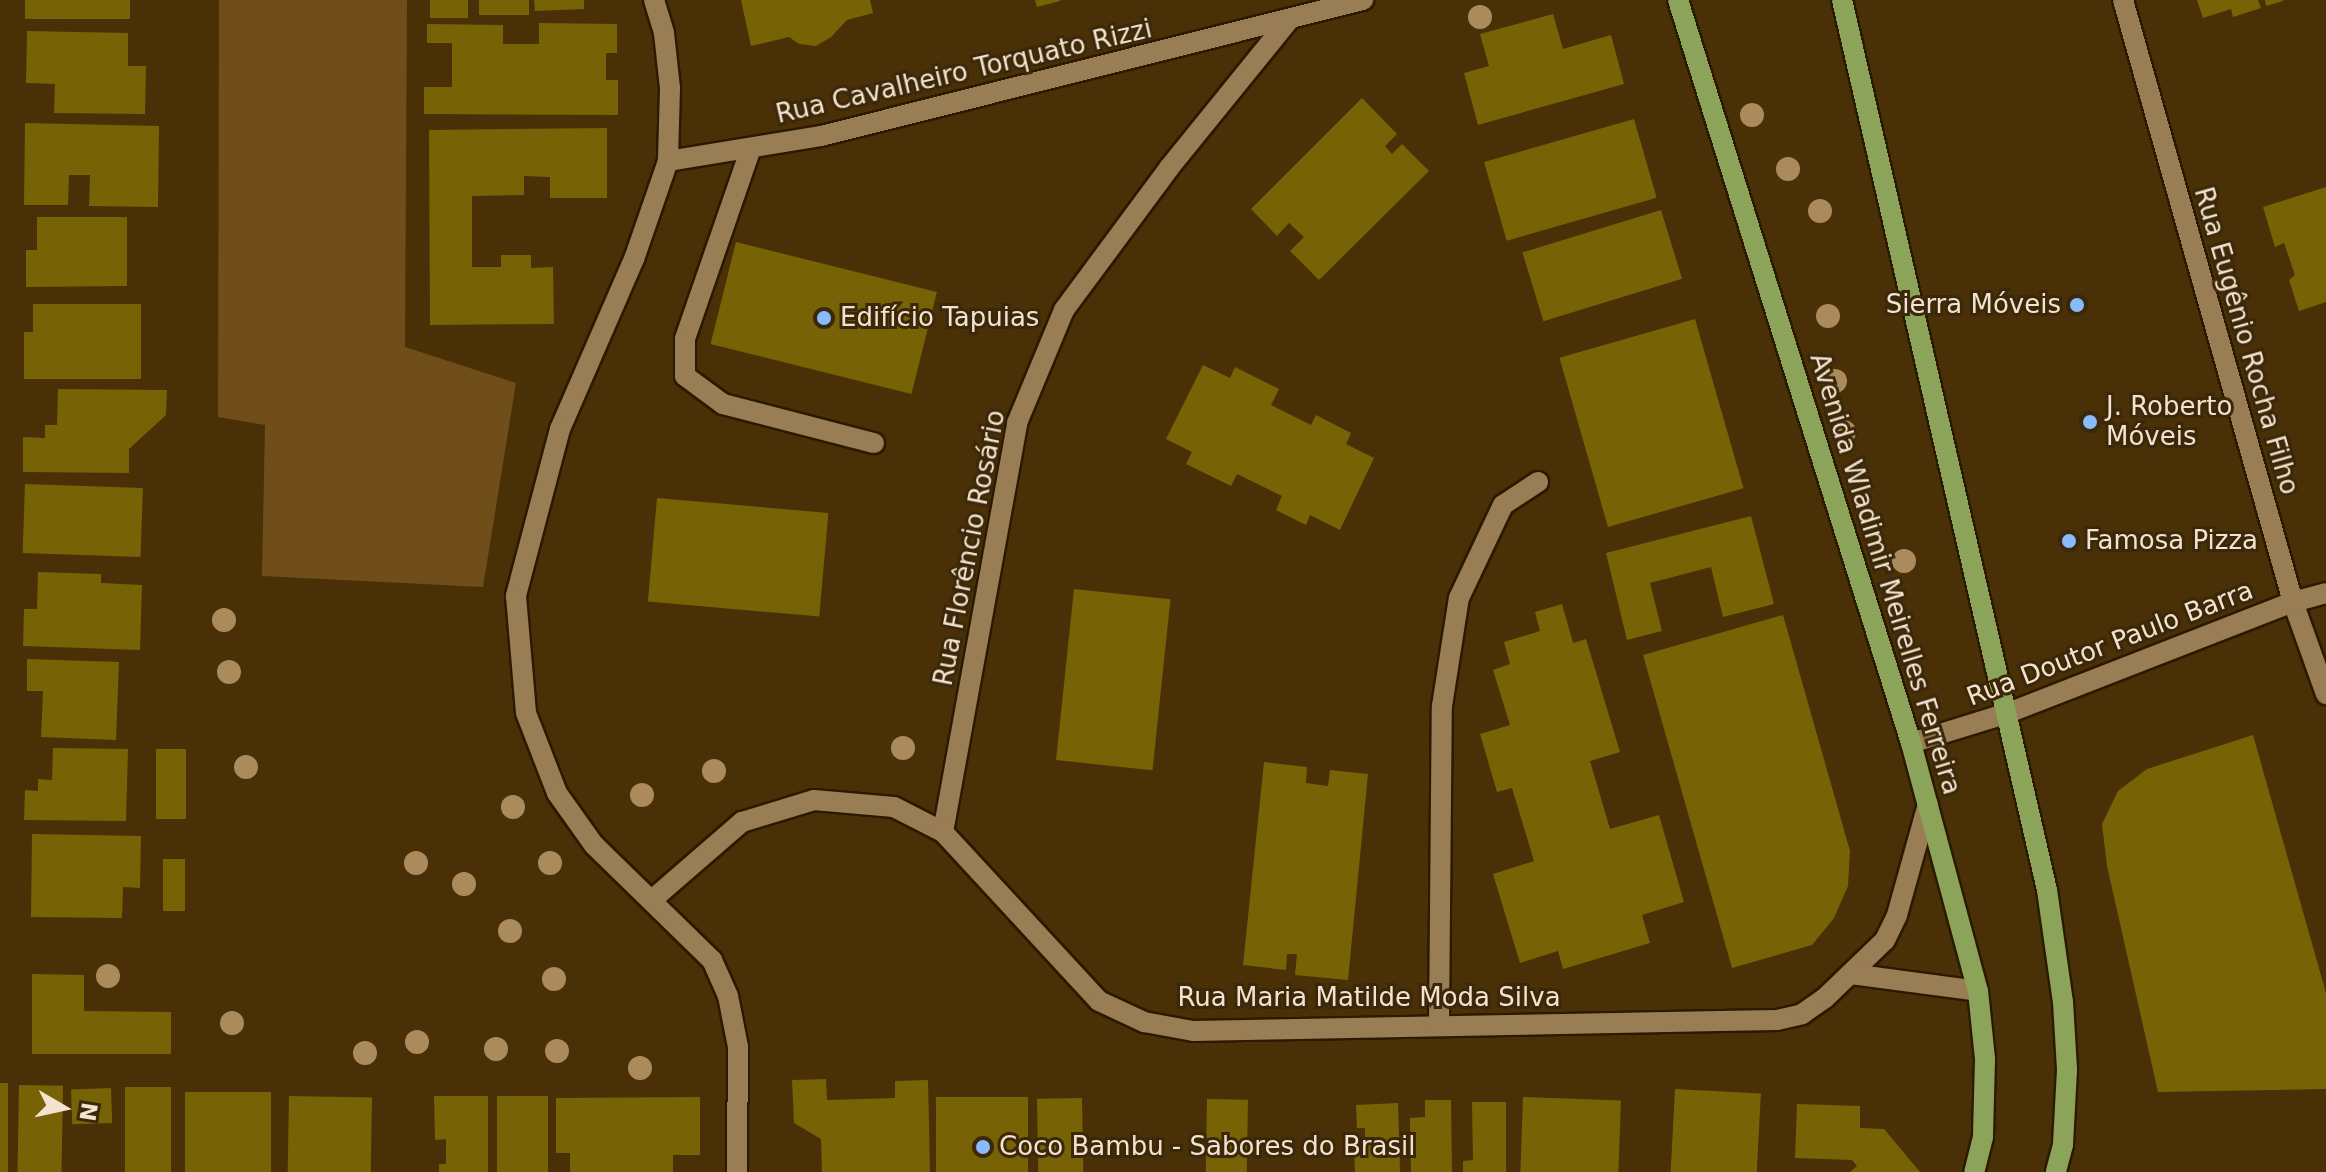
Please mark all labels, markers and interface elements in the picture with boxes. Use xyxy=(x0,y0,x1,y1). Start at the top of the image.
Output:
street label: Rua Cavalheiro Torquato Rizzi xyxy=(773,14,1155,130)
street label: Rua Eugênio Rocha Filho xyxy=(2187,184,2305,498)
place label: Sierra Móveis xyxy=(1886,289,2061,321)
marker: Sierra Móveis xyxy=(2068,296,2086,314)
place label: Edifício Tapuias xyxy=(840,302,1039,334)
marker: Edifício Tapuias xyxy=(815,309,833,327)
street label: Avenida Wladimir Meirelles Ferreira xyxy=(1803,350,1967,798)
place label: J. Roberto Móveis xyxy=(2106,391,2232,452)
street label: Rua Florêncio Rosário xyxy=(928,408,1012,688)
marker: J. Roberto Móveis xyxy=(2081,413,2099,431)
place label: Famosa Pizza xyxy=(2085,525,2258,557)
marker: Famosa Pizza xyxy=(2060,532,2078,550)
street label: Rua Doutor Paulo Barra xyxy=(1963,575,2257,713)
street label: Rua Maria Matilde Moda Silva xyxy=(1177,982,1561,1014)
north arrow xyxy=(24,1068,104,1148)
text: N xyxy=(74,1101,102,1123)
place label: Coco Bambu - Sabores do Brasil xyxy=(999,1131,1415,1163)
marker: Coco Bambu - Sabores do Brasil xyxy=(974,1138,992,1156)

